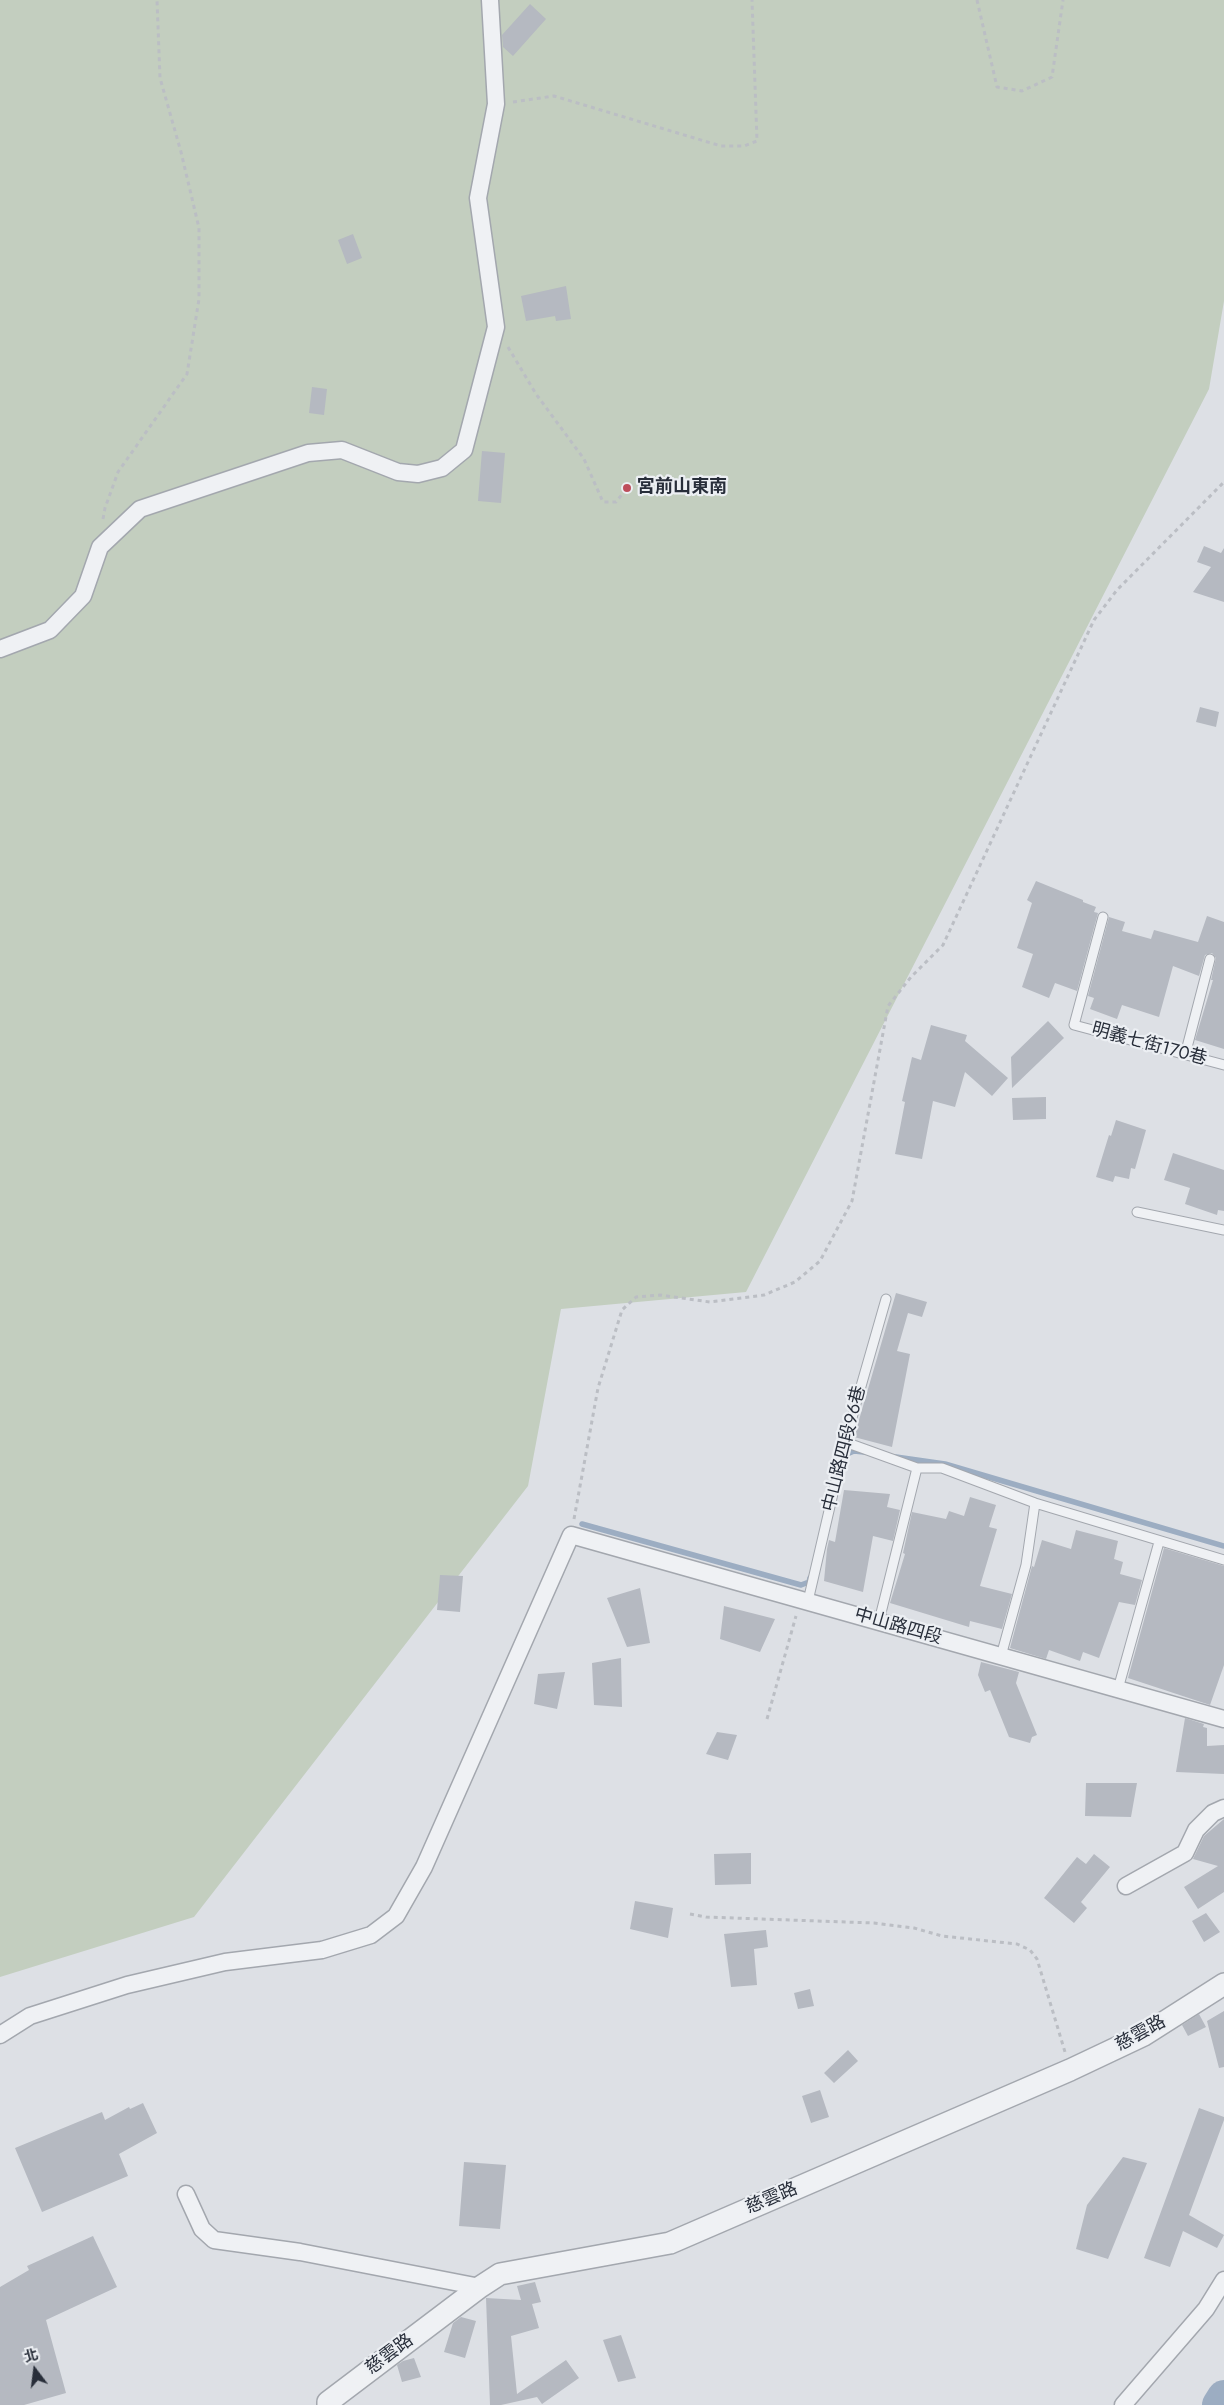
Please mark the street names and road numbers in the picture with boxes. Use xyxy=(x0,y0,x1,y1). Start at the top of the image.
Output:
street label: 明義七街170巷 xyxy=(1089,1019,1209,1071)
street label: 中山路四段96巷 xyxy=(819,1384,871,1514)
street label: 中山路四段 xyxy=(852,1604,944,1650)
street label: 慈雲路 xyxy=(1112,2011,1170,2057)
street label: 慈雲路 xyxy=(743,2179,801,2219)
street label: 慈雲路 xyxy=(362,2330,418,2380)

